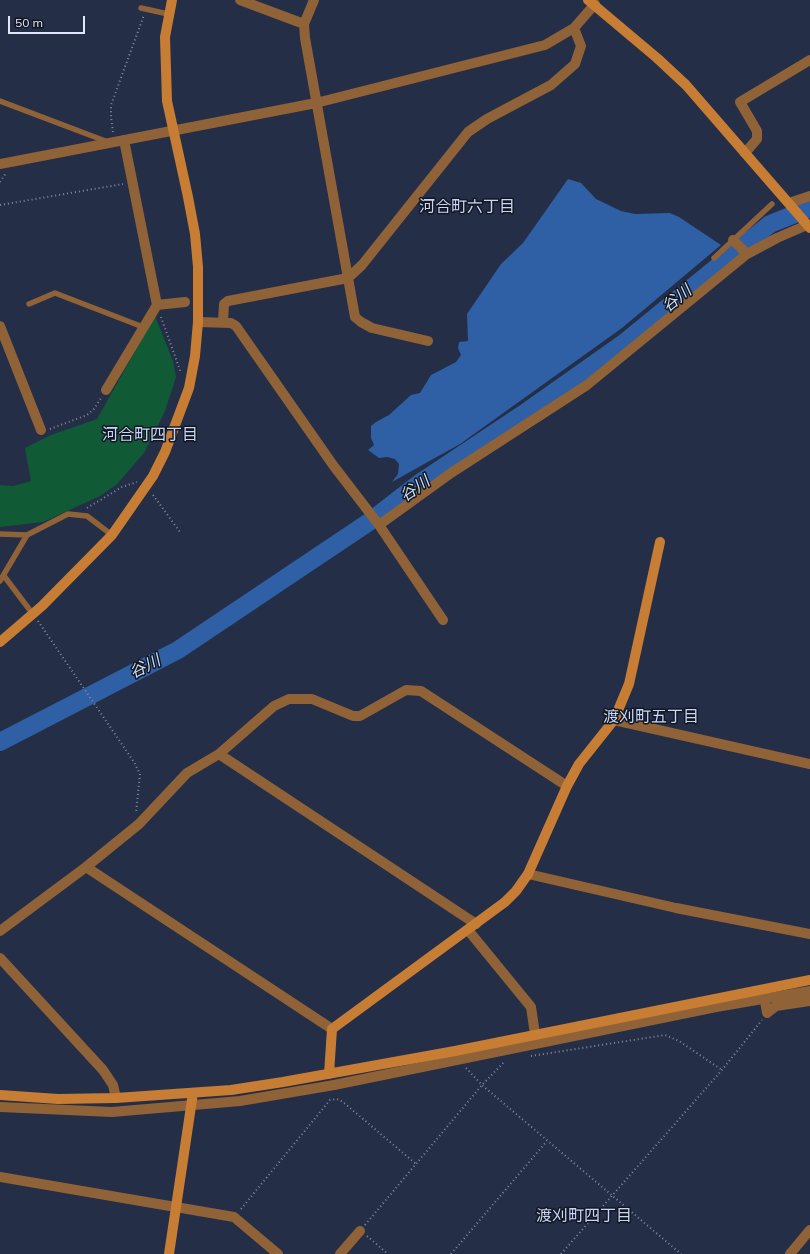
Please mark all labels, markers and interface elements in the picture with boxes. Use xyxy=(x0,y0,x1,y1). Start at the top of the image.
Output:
scale bar xyxy=(10,8,87,34)
text: 50 m xyxy=(15,15,43,30)
district label: 河合町六丁目 xyxy=(419,197,515,217)
water label: 谷川 xyxy=(659,281,695,317)
district label: 河合町四丁目 xyxy=(102,425,198,445)
water label: 谷川 xyxy=(396,472,434,506)
water label: 谷川 xyxy=(126,651,164,683)
district label: 渡刈町五丁目 xyxy=(603,707,699,727)
district label: 渡刈町四丁目 xyxy=(536,1206,632,1226)

